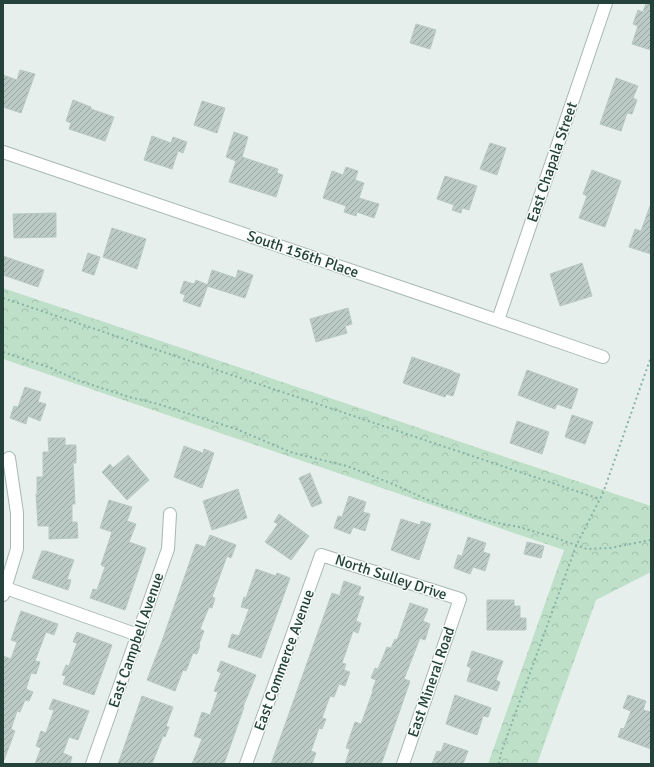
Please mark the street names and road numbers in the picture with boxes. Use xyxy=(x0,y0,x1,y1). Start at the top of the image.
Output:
street label: East Chapala Street xyxy=(523,100,581,224)
street label: South 156th Place xyxy=(245,226,361,282)
street label: North Sulley Drive xyxy=(333,550,449,604)
street label: East Campbell Avenue xyxy=(104,570,168,710)
street label: East Commerce Avenue xyxy=(250,587,318,733)
street label: East Mineral Road xyxy=(404,624,458,740)

